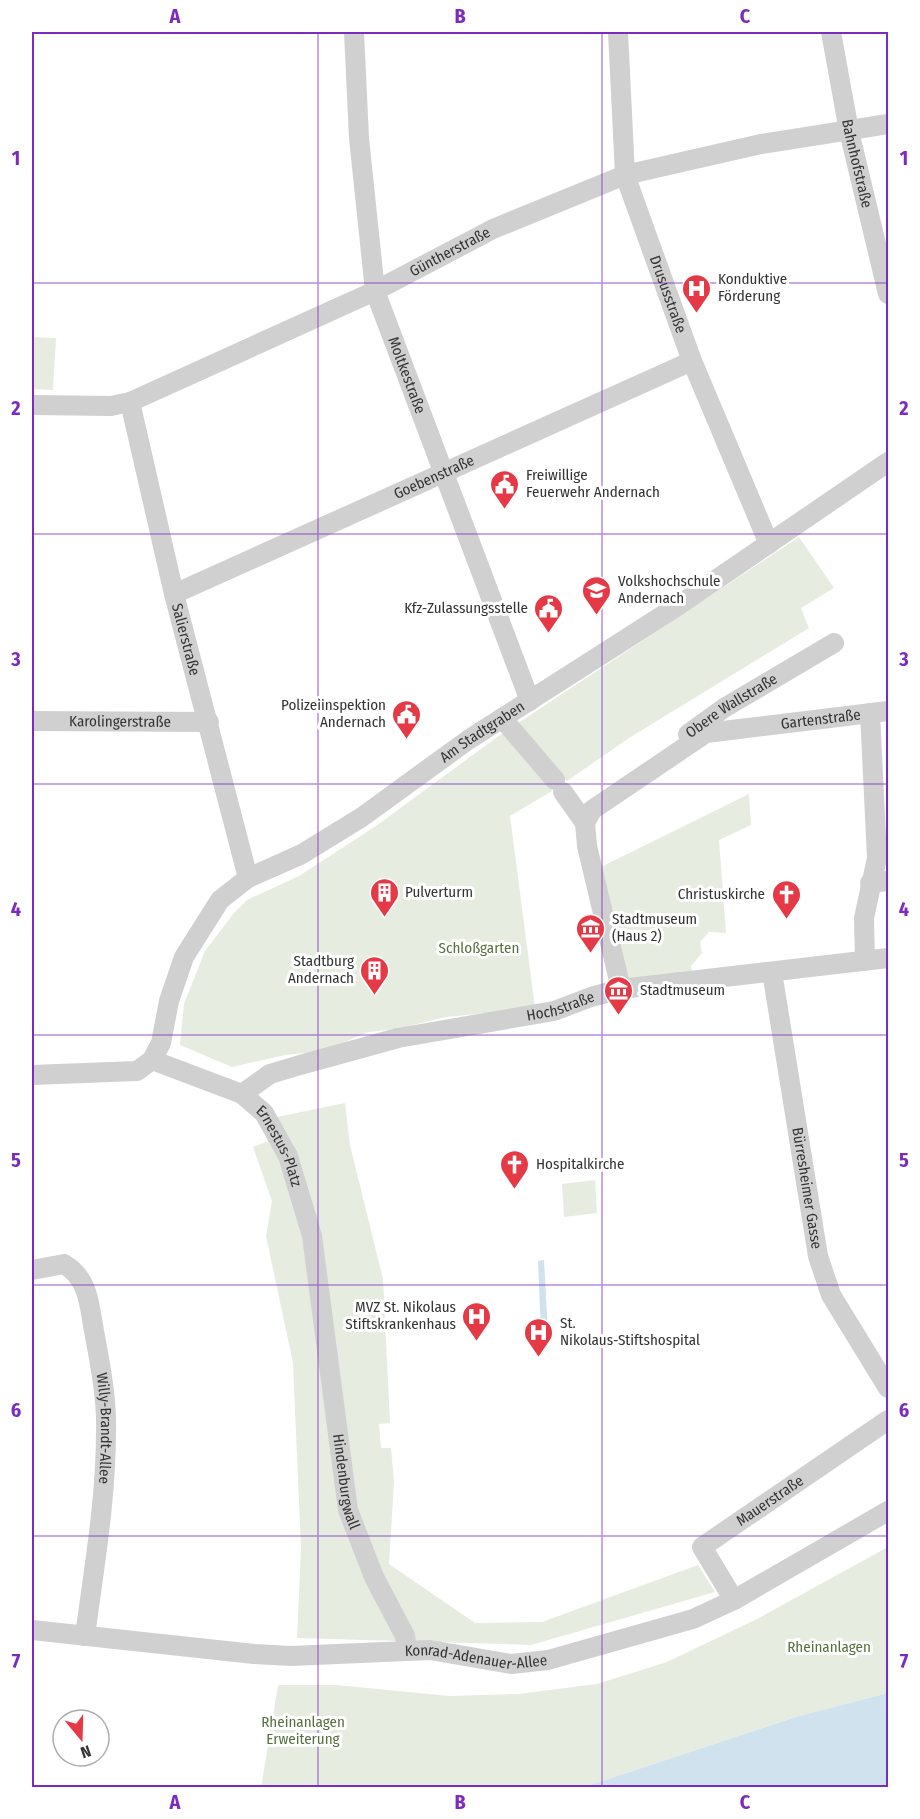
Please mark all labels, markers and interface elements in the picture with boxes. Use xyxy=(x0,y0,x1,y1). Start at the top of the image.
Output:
text: A xyxy=(169,4,182,28)
text: B xyxy=(454,4,466,28)
text: C xyxy=(740,4,751,28)
street label: Bahnhofstraße xyxy=(838,118,876,210)
text: 1 xyxy=(12,146,20,170)
text: 1 xyxy=(900,146,908,170)
street label: Güntherstraße xyxy=(407,223,493,280)
street label: Drususstraße xyxy=(646,253,690,336)
place label: Konduktive Förderung xyxy=(718,270,787,305)
hospital icon: Konduktive Förderung xyxy=(681,272,713,314)
street label: Moltkestraße xyxy=(384,334,430,416)
text: 2 xyxy=(10,396,21,420)
text: 2 xyxy=(898,396,909,420)
street label: Goebenstraße xyxy=(391,451,477,503)
place label: Freiwillige Feuerwehr Andernach xyxy=(526,466,660,501)
public building icon: Freiwillige Feuerwehr Andernach xyxy=(489,468,521,510)
place label: Volkshochschule Andernach xyxy=(618,572,720,607)
school or university icon: Volkshochschule Andernach xyxy=(581,574,613,616)
public building icon: Kfz-Zulassungsstelle xyxy=(533,592,565,634)
place label: Kfz-Zulassungsstelle xyxy=(404,599,528,617)
street label: Salierstraße xyxy=(168,602,204,677)
text: 3 xyxy=(10,647,21,671)
text: 3 xyxy=(898,647,909,671)
street label: Obere Wallstraße xyxy=(682,670,781,742)
place label: Polizeiinspektion Andernach xyxy=(281,696,386,731)
street label: Am Stadtgraben xyxy=(436,697,528,767)
public building icon: Polizeiinspektion Andernach xyxy=(391,698,423,740)
street label: Gartenstraße xyxy=(780,705,862,733)
street label: Karolingerstraße xyxy=(69,712,171,731)
building icon: Pulverturm xyxy=(368,876,400,918)
church icon: Christuskirche xyxy=(770,878,802,920)
place label: Pulverturm xyxy=(405,883,473,901)
place label: Christuskirche xyxy=(678,885,765,903)
text: 4 xyxy=(11,897,21,921)
text: 4 xyxy=(899,897,909,921)
place label: Stadtmuseum (Haus 2) xyxy=(612,910,697,945)
museum icon: Stadtmuseum (Haus 2) xyxy=(575,912,607,954)
park label: Schloßgarten xyxy=(439,939,519,957)
place label: Stadtburg Andernach xyxy=(288,952,354,987)
building icon: Stadtburg Andernach xyxy=(359,954,391,996)
museum icon: Stadtmuseum xyxy=(603,974,635,1016)
place label: Stadtmuseum xyxy=(640,981,725,999)
street label: Hochstraße xyxy=(525,988,597,1025)
street label: Ernestus-Platz xyxy=(253,1101,306,1189)
street label: Bürresheimer Gasse xyxy=(788,1126,826,1250)
text: 5 xyxy=(11,1148,21,1172)
church icon: Hospitalkirche xyxy=(499,1148,531,1190)
text: 5 xyxy=(899,1148,909,1172)
place label: Hospitalkirche xyxy=(536,1155,624,1173)
place label: MVZ St. Nikolaus Stiftskrankenhaus xyxy=(345,1298,456,1333)
hospital icon: MVZ St. Nikolaus Stiftskrankenhaus xyxy=(461,1300,493,1342)
place label: St. Nikolaus-Stiftshospital xyxy=(560,1314,700,1349)
hospital icon: St. Nikolaus-Stiftshospital xyxy=(523,1316,555,1358)
street label: Willy-Brandt-Allee xyxy=(93,1371,115,1485)
text: 6 xyxy=(11,1398,21,1422)
text: 6 xyxy=(899,1398,909,1422)
street label: Hindenburgwall xyxy=(329,1433,364,1532)
street label: Mauerstraße xyxy=(733,1471,807,1530)
park label: Rheinanlagen xyxy=(787,1638,871,1656)
street label: Konrad-Adenauer-Allee xyxy=(404,1641,548,1673)
text: 7 xyxy=(12,1649,21,1673)
text: 7 xyxy=(900,1649,909,1673)
north arrow xyxy=(51,1708,111,1768)
park label: Rheinanlagen Erweiterung xyxy=(261,1713,345,1748)
text: N xyxy=(78,1741,93,1762)
text: A xyxy=(169,1790,182,1814)
text: B xyxy=(454,1790,466,1814)
text: C xyxy=(740,1790,751,1814)

